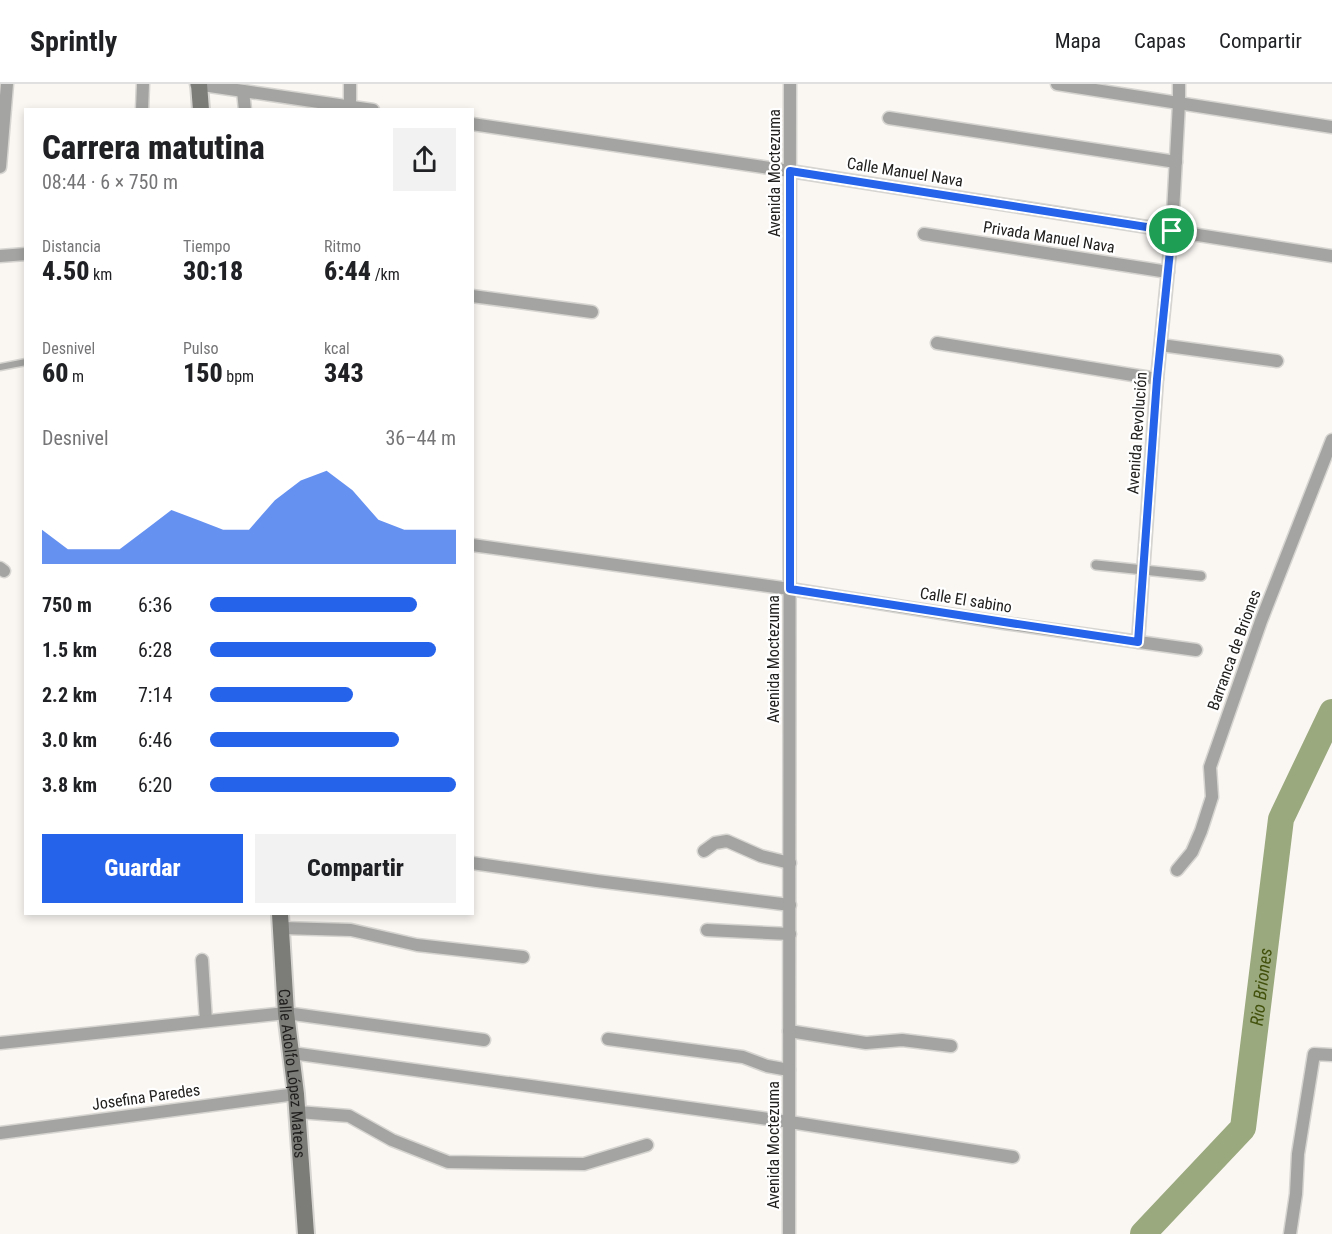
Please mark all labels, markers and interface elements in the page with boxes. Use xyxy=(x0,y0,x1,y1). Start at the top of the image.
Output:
text: Sprintly xyxy=(30,25,117,58)
text: Mapa xyxy=(1055,29,1101,53)
text: Capas xyxy=(1134,29,1186,53)
text: Compartir xyxy=(1219,29,1302,53)
street label: Avenida Moctezuma xyxy=(765,109,784,237)
text: Carrera matutina xyxy=(42,128,265,167)
button: share xyxy=(393,128,456,191)
street label: Calle Manuel Nava xyxy=(846,153,964,191)
text: 08:44 · 6 × 750 m xyxy=(42,170,178,194)
pin xyxy=(1146,205,1197,256)
icon: arrive xyxy=(1155,214,1188,247)
street label: Privada Manuel Nava xyxy=(982,217,1116,257)
text: Distancia xyxy=(42,237,101,256)
text: Tiempo xyxy=(183,237,230,256)
text: Ritmo xyxy=(324,237,361,256)
text: 4.50 xyxy=(42,256,89,286)
text: 30:18 xyxy=(183,256,243,286)
text: 6:44 xyxy=(324,256,371,286)
text: km xyxy=(89,265,112,284)
text: /km xyxy=(371,265,400,284)
text: Desnivel xyxy=(42,339,95,358)
text: Pulso xyxy=(183,339,219,358)
text: kcal xyxy=(324,339,350,358)
text: 60 xyxy=(42,358,68,388)
text: 150 xyxy=(183,358,223,388)
text: 343 xyxy=(324,358,364,388)
text: m xyxy=(68,367,84,386)
text: bpm xyxy=(223,367,254,386)
street label: Avenida Revolución xyxy=(1123,371,1151,495)
text: Desnivel xyxy=(42,426,109,450)
text: 36–44 m xyxy=(385,426,456,450)
street label: Calle El sabino xyxy=(919,583,1013,617)
street label: Barranca de Briones xyxy=(1203,587,1265,713)
text: 750 m xyxy=(42,593,92,617)
text: 6:36 xyxy=(138,593,172,617)
street label: Avenida Moctezuma xyxy=(764,595,783,723)
text: 1.5 km xyxy=(42,638,97,662)
text: 6:28 xyxy=(138,638,172,662)
text: 2.2 km xyxy=(42,683,97,707)
text: 7:14 xyxy=(138,683,172,707)
text: 3.0 km xyxy=(42,728,97,752)
text: 6:46 xyxy=(138,728,172,752)
text: 3.8 km xyxy=(42,773,97,797)
text: 6:20 xyxy=(138,773,172,797)
button: Guardar xyxy=(42,834,243,903)
button: Compartir xyxy=(255,834,456,903)
water label: Rio Briones xyxy=(1245,947,1276,1027)
street label: Calle Adolfo López Mateos xyxy=(275,988,310,1159)
street label: Josefina Paredes xyxy=(91,1080,201,1114)
street label: Avenida Moctezuma xyxy=(764,1081,783,1209)

